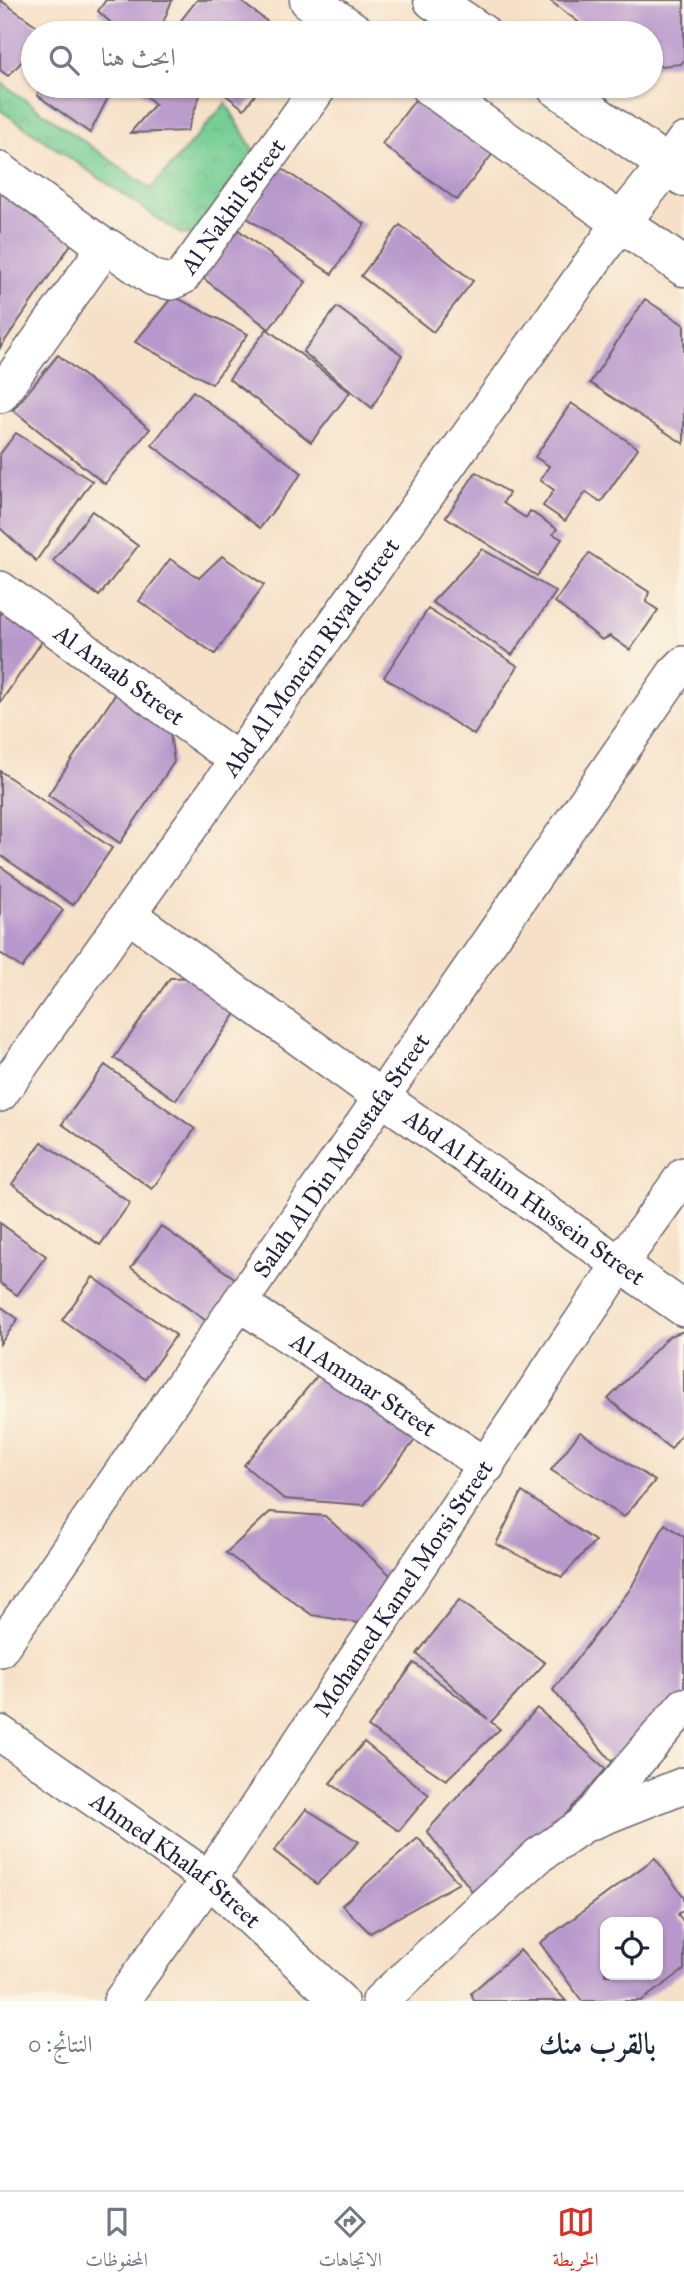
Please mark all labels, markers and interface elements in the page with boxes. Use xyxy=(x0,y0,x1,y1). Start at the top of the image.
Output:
search box xyxy=(21,21,663,98)
icon: search xyxy=(45,41,83,79)
text: ابحث هنا xyxy=(101,41,176,73)
street label: Al Nakhil Street xyxy=(173,132,292,281)
street label: Abd Al Moneim Riyad Street xyxy=(215,532,406,783)
street label: Al Anaab Street xyxy=(47,617,191,732)
street label: Salah Al Din Moustafa Street xyxy=(246,1027,437,1284)
street label: Abd Al Halim Hussein Street xyxy=(397,1102,651,1292)
street label: Al Ammar Street xyxy=(284,1326,443,1444)
street label: Mohamed Kamel Morsi Street xyxy=(307,1454,500,1722)
street label: Ahmed Khalaf Street xyxy=(84,1785,268,1935)
map controls xyxy=(600,1917,663,1980)
button: locate xyxy=(600,1917,663,1980)
text: بالقرب منك xyxy=(539,2026,656,2062)
text: النتائج: 0 xyxy=(28,2030,93,2058)
tab: المحفوظات xyxy=(85,2203,148,2278)
tab: الاتجاهات xyxy=(319,2203,382,2278)
tab: الخريطة xyxy=(552,2203,599,2278)

